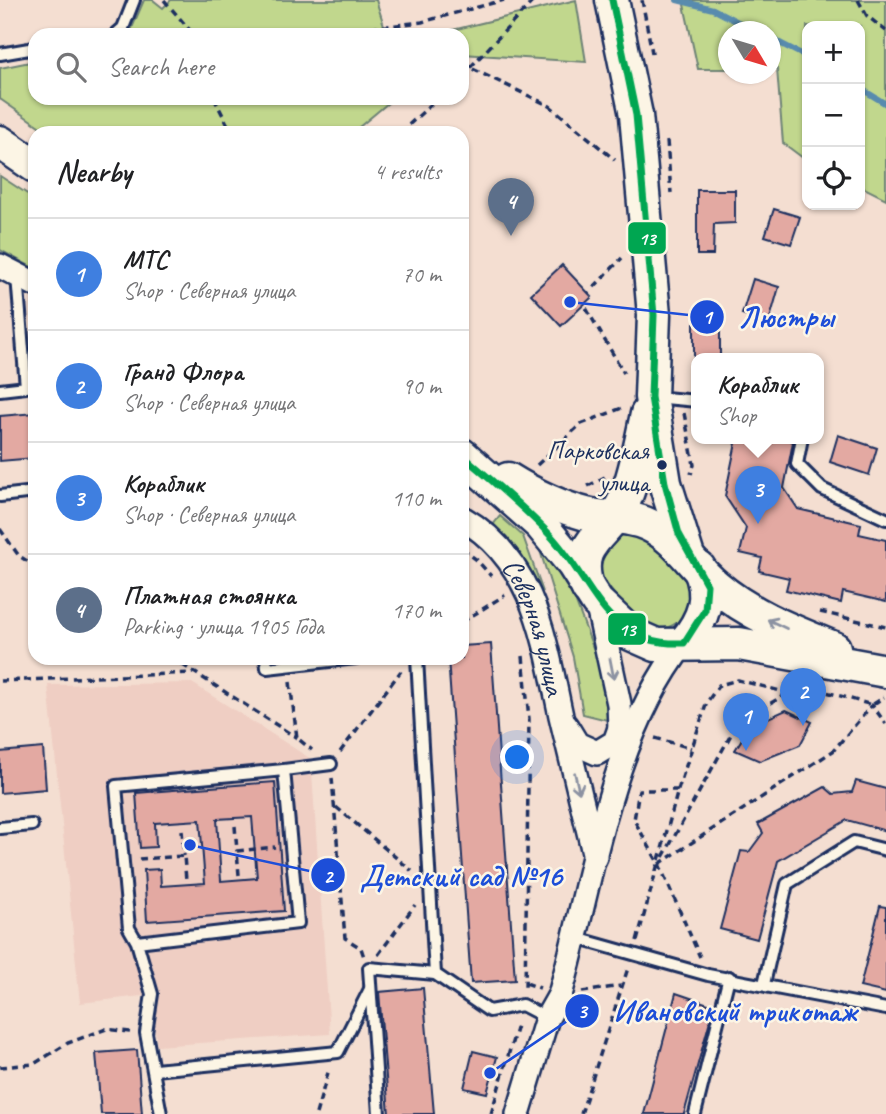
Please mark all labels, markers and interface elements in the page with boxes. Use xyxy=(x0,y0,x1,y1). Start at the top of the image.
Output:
north arrow xyxy=(718,21,781,84)
map controls xyxy=(802,21,865,210)
button: + xyxy=(802,21,865,84)
search box xyxy=(28,28,469,105)
icon: search xyxy=(52,48,90,86)
text: Search here xyxy=(108,50,214,83)
button: − xyxy=(802,84,865,147)
button: locate xyxy=(802,147,865,210)
text: Nearby xyxy=(56,153,132,191)
text: 4 results xyxy=(374,157,441,186)
pin: 4 xyxy=(488,178,534,236)
line badge: 13 xyxy=(627,221,667,255)
text: 13 xyxy=(638,227,658,251)
text: МТС xyxy=(123,243,168,276)
text: 1 xyxy=(74,260,84,289)
text: 70 m xyxy=(402,260,441,289)
text: Shop · Северная улица xyxy=(123,276,295,305)
callout: Люстры xyxy=(689,291,848,342)
text: Люстры xyxy=(738,298,836,336)
text: 1 xyxy=(702,304,714,330)
popup xyxy=(691,353,824,444)
text: Гранд Флора xyxy=(123,355,243,388)
text: Кораблик xyxy=(717,368,798,401)
text: 2 xyxy=(74,372,84,401)
text: 90 m xyxy=(402,372,441,401)
text: Shop · Северная улица xyxy=(123,388,295,417)
text: Shop xyxy=(717,401,756,430)
place label: Парковская улица xyxy=(547,434,651,499)
marker: Парковская улица xyxy=(655,458,669,472)
pin: 3 xyxy=(735,466,781,524)
text: Кораблик xyxy=(123,467,204,500)
text: 3 xyxy=(74,484,84,513)
text: 110 m xyxy=(392,484,441,513)
text: Shop · Северная улица xyxy=(123,500,295,529)
street label: Северная улица xyxy=(495,551,574,700)
text: Платная стоянка xyxy=(123,579,295,612)
text: 4 xyxy=(74,596,84,625)
text: 170 m xyxy=(392,596,441,625)
text: Parking · улица 1905 Года xyxy=(123,612,324,641)
line badge: 13 xyxy=(607,612,647,646)
one-way arrow xyxy=(767,617,788,631)
text: 13 xyxy=(618,618,638,642)
one-way arrow xyxy=(606,657,619,680)
pin: 2 xyxy=(780,668,826,726)
pin: 1 xyxy=(723,693,769,751)
your location xyxy=(500,740,534,774)
one-way arrow xyxy=(571,771,585,794)
callout: Детский сад №16 xyxy=(311,850,576,901)
text: Детский сад №16 xyxy=(360,857,564,895)
text: 2 xyxy=(323,863,335,889)
callout: Ивановский трикотаж xyxy=(565,985,871,1036)
text: Ивановский трикотаж xyxy=(613,992,860,1030)
text: 3 xyxy=(577,998,589,1024)

